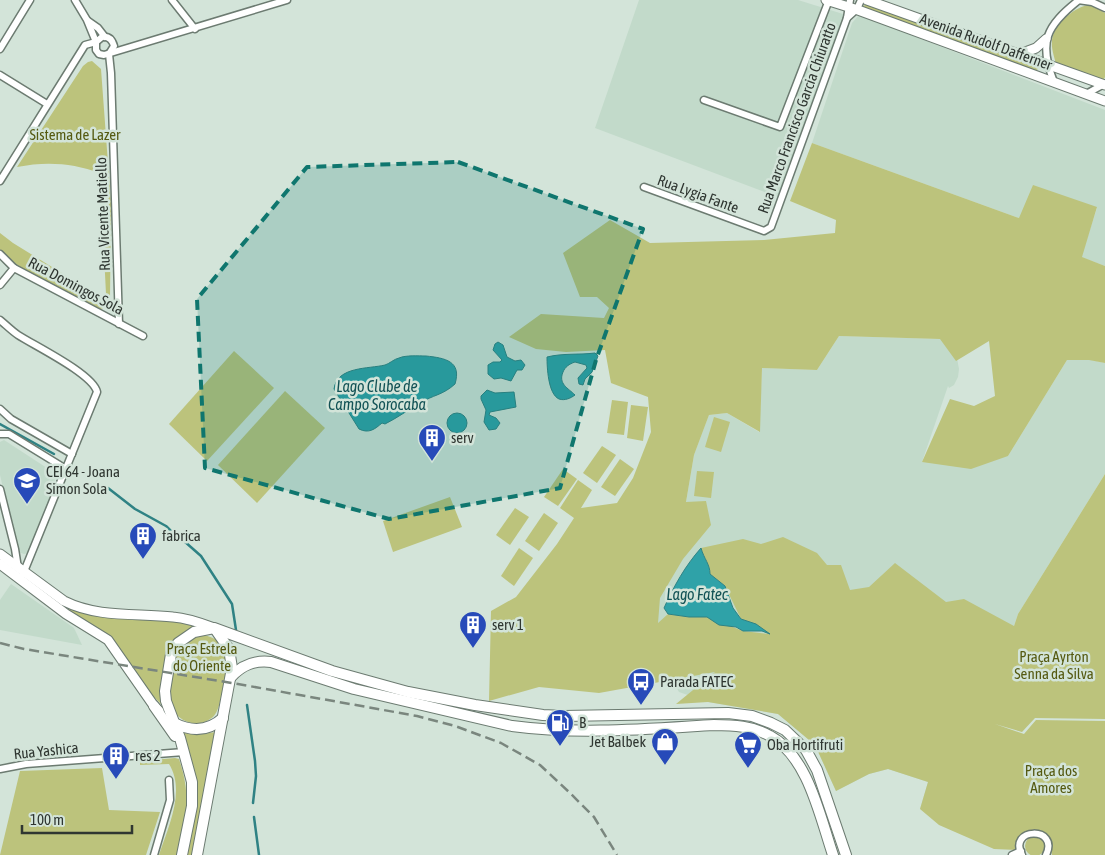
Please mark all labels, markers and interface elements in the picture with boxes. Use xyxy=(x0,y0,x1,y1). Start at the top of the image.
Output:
street label: Avenida Rudolf Dafferner xyxy=(918,10,1055,74)
street label: Rua Marco Francisco Garcia Chiuratto xyxy=(754,20,839,216)
park label: Sistema de Lazer xyxy=(29,126,121,143)
street label: Rua Vicente Matiello xyxy=(92,157,113,271)
street label: Rua Lygia Fante xyxy=(655,171,741,216)
street label: Rua Domingos Sola xyxy=(26,253,127,318)
water label: Lago Clube de Campo Sorocaba xyxy=(328,377,426,414)
building icon: serv xyxy=(417,423,447,462)
place label: serv xyxy=(451,429,474,446)
place label: CEI 64 - Joana Simon Sola xyxy=(46,463,120,497)
school or university icon: CEI 64 - Joana Simon Sola xyxy=(12,466,42,505)
building icon: fabrica xyxy=(128,521,158,560)
place label: fabrica xyxy=(162,527,201,544)
water label: Lago Fatec xyxy=(666,585,729,604)
building icon: serv 1 xyxy=(458,610,488,649)
place label: serv 1 xyxy=(492,616,524,633)
park label: Praça Estrela do Oriente xyxy=(166,640,238,674)
park label: Praça Ayrton Senna da Silva xyxy=(1014,648,1094,682)
bus stop icon: Parada FATEC xyxy=(626,667,656,706)
place label: Parada FATEC xyxy=(660,673,734,690)
fuel station icon: B xyxy=(545,708,575,747)
place label: B xyxy=(579,714,586,731)
shop icon: Jet Balbek xyxy=(650,727,680,766)
supermarket icon: Oba Hortifruti xyxy=(733,730,763,769)
place label: Jet Balbek xyxy=(589,733,646,750)
place label: Oba Hortifruti xyxy=(767,736,843,753)
street label: Rua Yashica xyxy=(13,739,79,762)
building icon: res 2 xyxy=(101,741,131,780)
place label: res 2 xyxy=(135,747,161,764)
park label: Praça dos Amores xyxy=(1025,762,1077,796)
scale bar xyxy=(22,802,132,834)
text: 100 m xyxy=(30,811,64,828)

